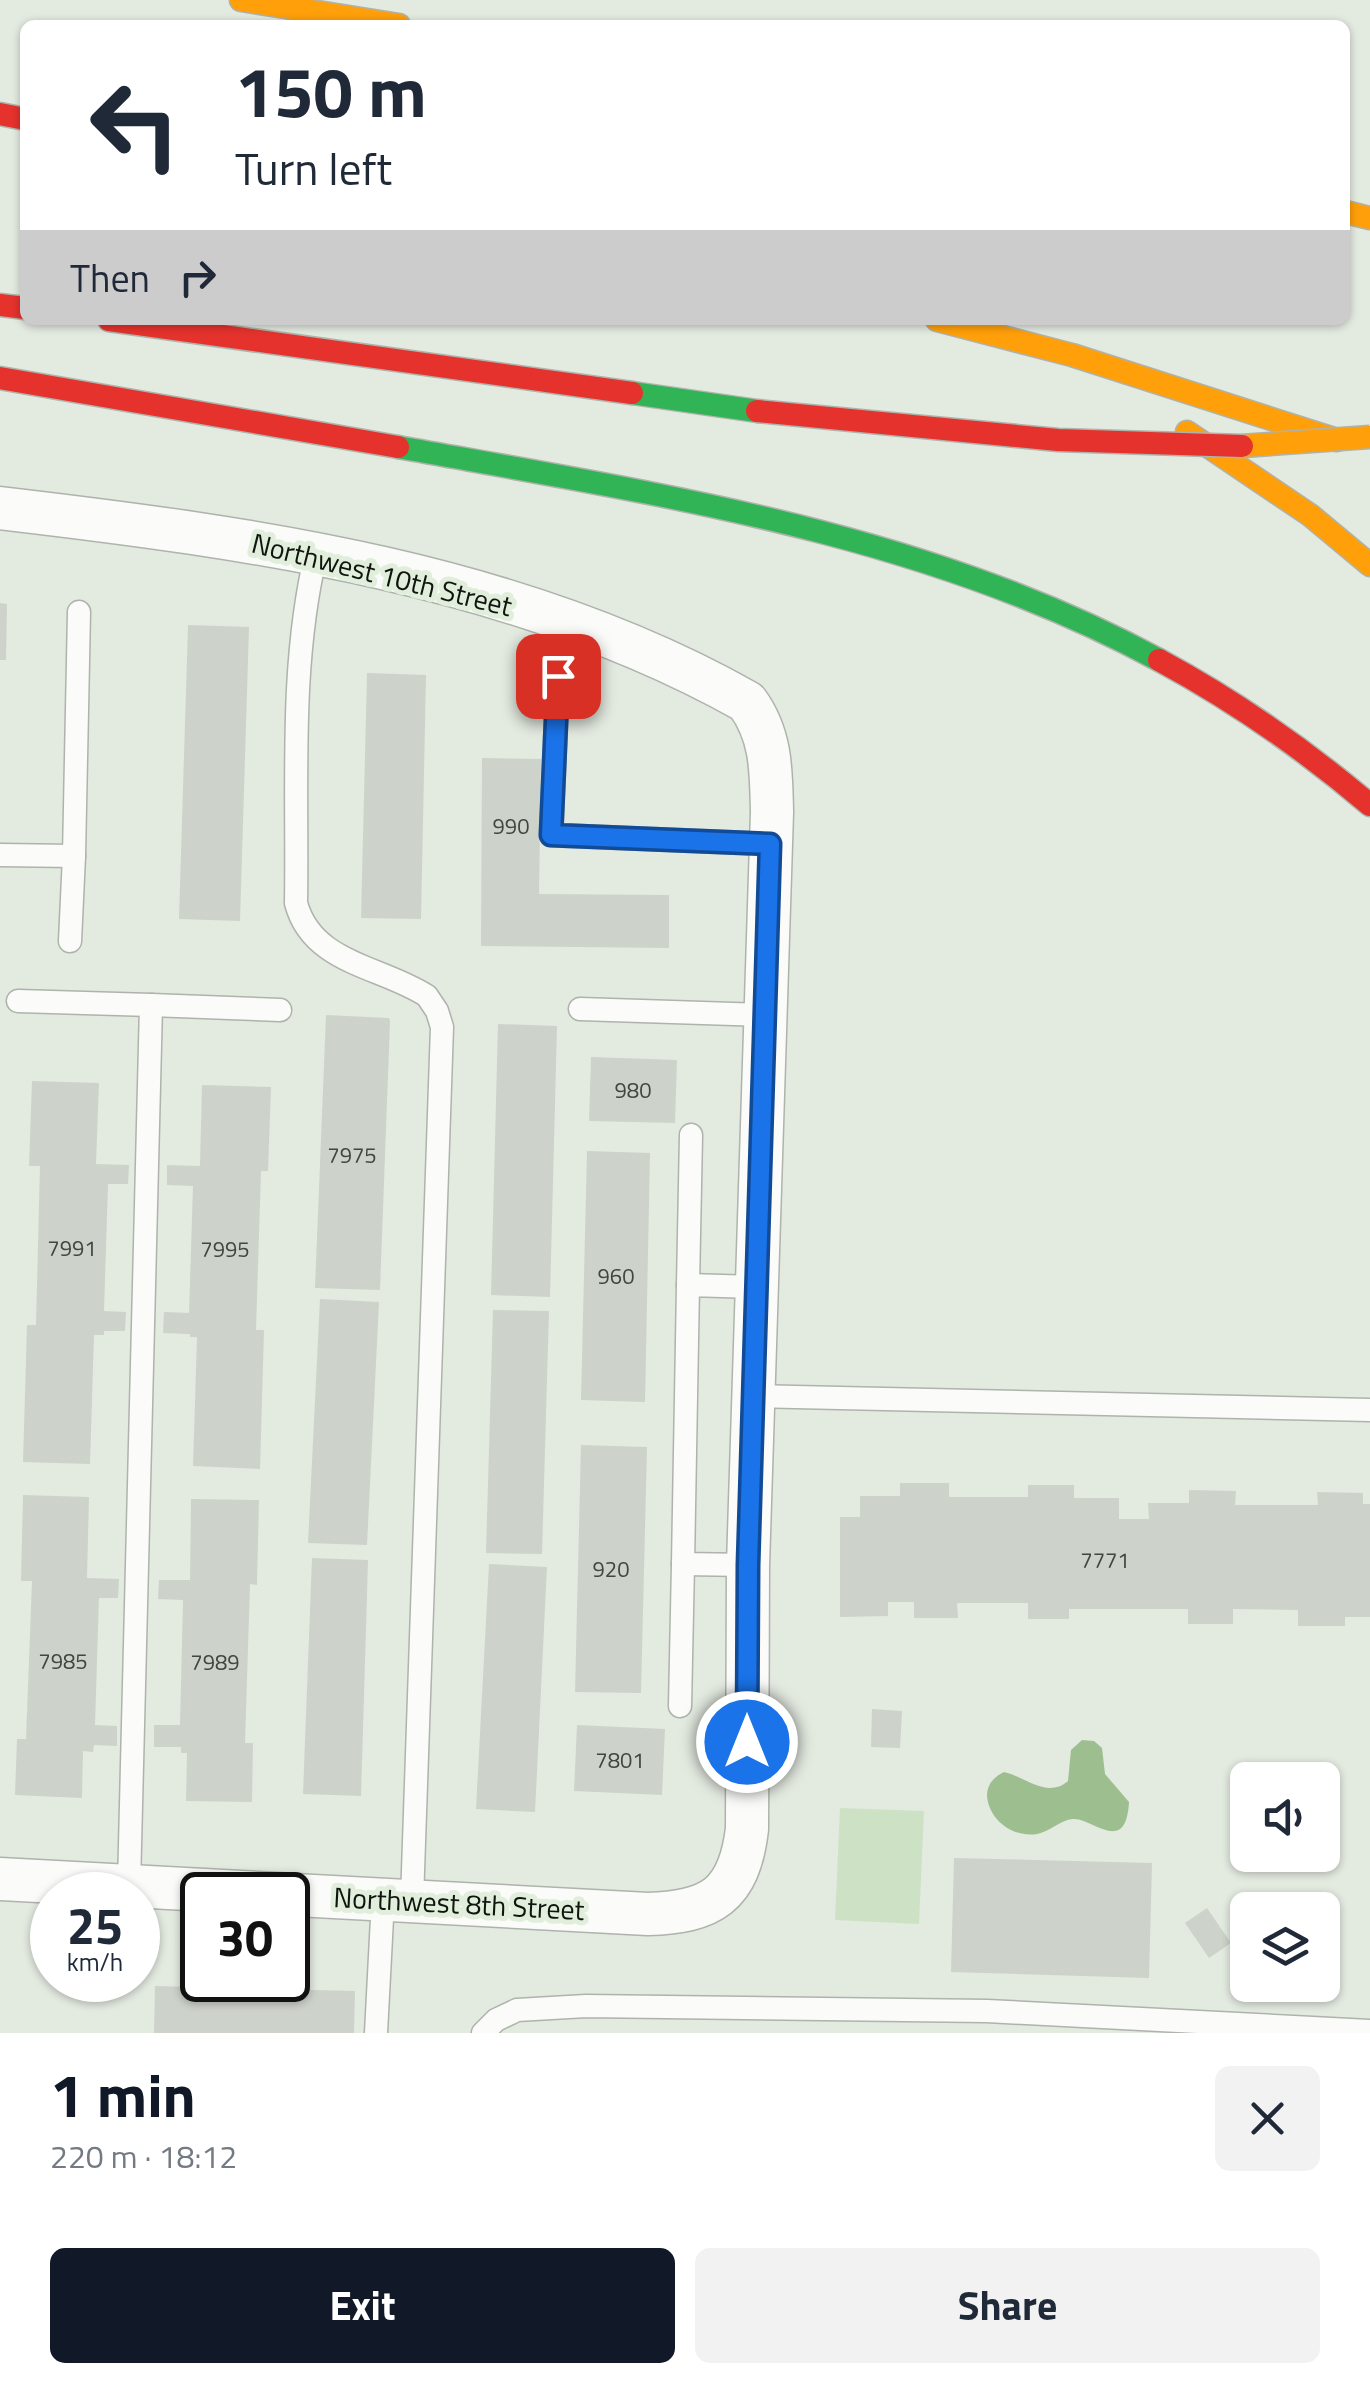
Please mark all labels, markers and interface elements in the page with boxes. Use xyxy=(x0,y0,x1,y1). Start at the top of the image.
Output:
text: 150 m xyxy=(235,38,427,144)
icon: left xyxy=(70,60,200,190)
text: Turn left xyxy=(235,134,392,202)
text: Then xyxy=(70,249,150,307)
icon: right xyxy=(170,250,225,305)
street label: Northwest 10th Street xyxy=(247,521,517,627)
pin xyxy=(516,634,601,719)
icon: arrive xyxy=(531,649,586,704)
house number: 990 xyxy=(493,809,529,843)
house number: 980 xyxy=(615,1073,651,1107)
house number: 7975 xyxy=(327,1138,377,1172)
house number: 7991 xyxy=(47,1231,97,1265)
house number: 7995 xyxy=(200,1232,250,1266)
house number: 960 xyxy=(598,1259,634,1293)
house number: 7771 xyxy=(1080,1543,1130,1577)
house number: 920 xyxy=(593,1552,629,1586)
house number: 7985 xyxy=(38,1644,88,1678)
house number: 7989 xyxy=(190,1645,240,1679)
position arrow xyxy=(695,1690,799,1794)
house number: 7801 xyxy=(595,1743,645,1777)
map controls xyxy=(1230,1762,1340,2002)
button: sound xyxy=(1230,1762,1340,1872)
speed limit sign: 30 xyxy=(180,1872,310,2002)
street label: Northwest 8th Street xyxy=(332,1875,586,1931)
text: 25 xyxy=(67,1887,123,1963)
button: layers xyxy=(1230,1892,1340,2002)
text: km/h xyxy=(67,1943,123,1981)
text: 1 min xyxy=(50,2049,196,2140)
button: close xyxy=(1215,2066,1320,2171)
text: 220 m · 18:12 xyxy=(50,2132,237,2180)
button: Exit xyxy=(50,2248,675,2363)
button: Share xyxy=(695,2248,1320,2363)

